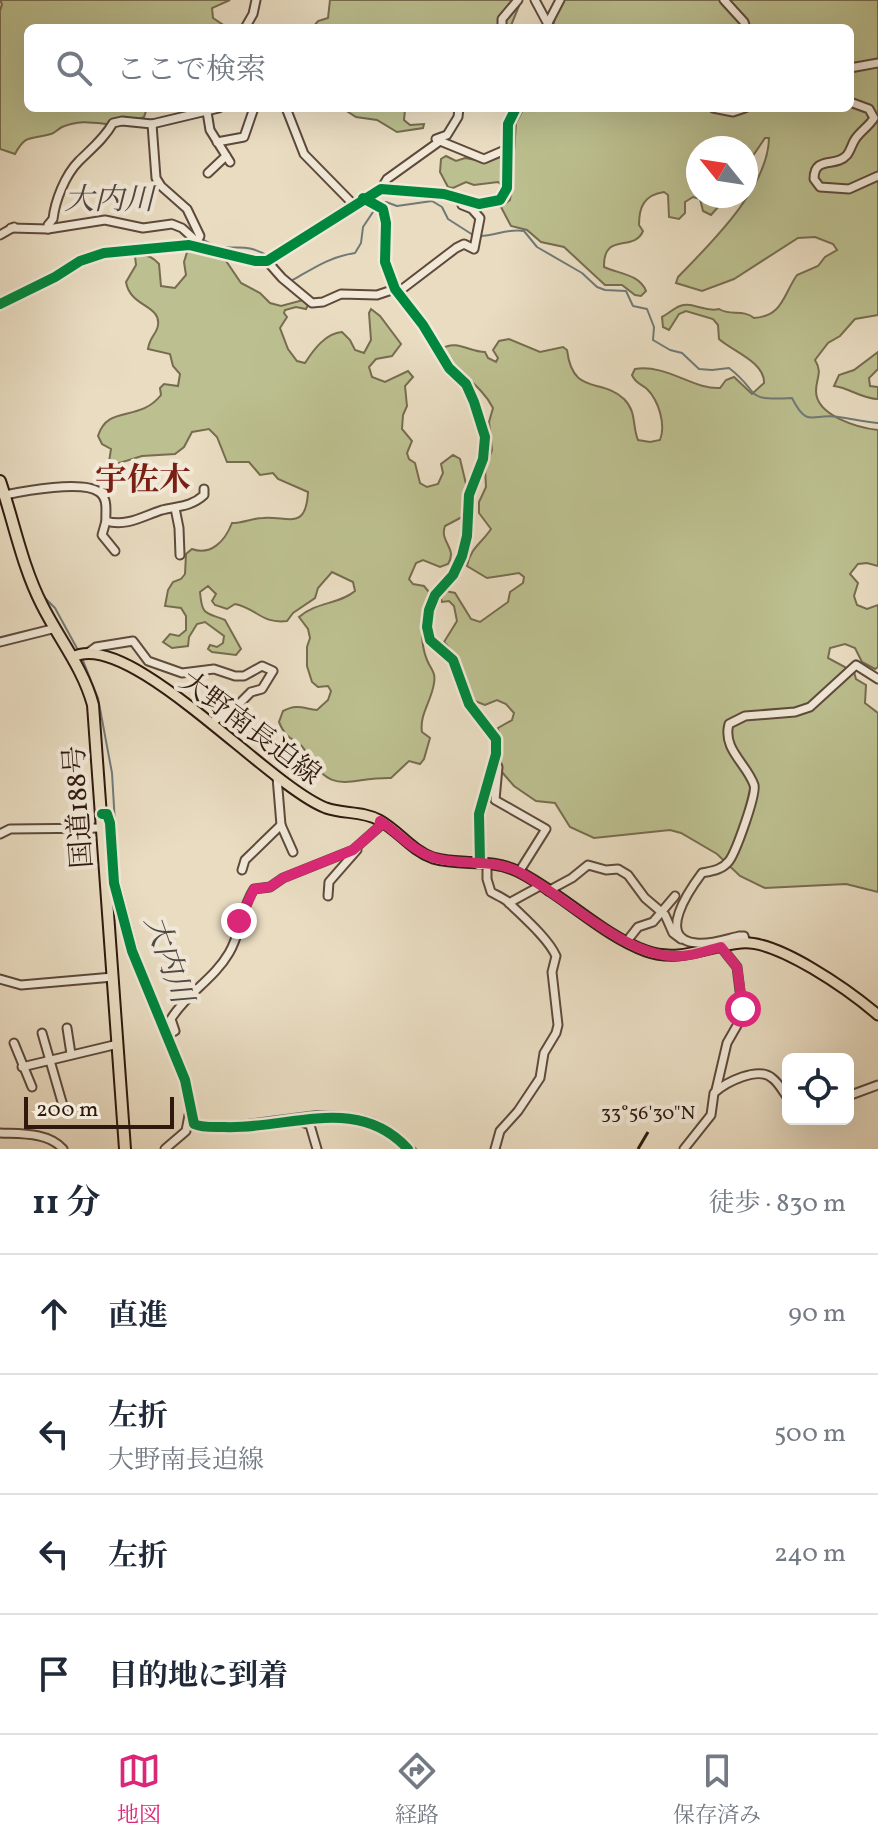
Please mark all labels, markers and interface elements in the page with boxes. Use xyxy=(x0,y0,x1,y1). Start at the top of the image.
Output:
search box xyxy=(24,24,854,112)
icon: search xyxy=(52,46,96,90)
text: ここで検索 xyxy=(116,50,266,92)
north arrow xyxy=(686,136,758,208)
water label: 大内川 xyxy=(64,180,157,222)
district label: 宇佐木 xyxy=(95,460,191,504)
street label: 大野南長迫線 xyxy=(171,663,328,795)
street label: 国道188号 xyxy=(56,744,103,870)
route end xyxy=(221,903,257,939)
water label: 大内川 xyxy=(133,910,203,1012)
route start xyxy=(725,991,761,1027)
map controls xyxy=(782,1053,854,1125)
button: locate xyxy=(782,1053,854,1125)
scale bar xyxy=(24,1093,174,1129)
text: 200 m xyxy=(36,1095,98,1126)
text: 33°56'30"N xyxy=(601,1100,696,1128)
text: 11 分 xyxy=(32,1181,100,1228)
text: 徒歩 · 830 m xyxy=(709,1186,846,1222)
icon: ahead xyxy=(32,1292,76,1336)
text: 直進 xyxy=(108,1296,168,1338)
text: 90 m xyxy=(788,1296,846,1332)
text: 左折 xyxy=(108,1396,168,1438)
icon: left xyxy=(32,1412,76,1456)
text: 500 m xyxy=(774,1416,846,1452)
text: 大野南長迫線 xyxy=(108,1443,264,1479)
icon: left xyxy=(32,1532,76,1576)
text: 左折 xyxy=(108,1536,168,1578)
text: 240 m xyxy=(774,1536,846,1572)
icon: arrive xyxy=(32,1652,76,1696)
text: 目的地に到着 xyxy=(108,1656,288,1698)
tab: 地図 xyxy=(117,1749,161,1832)
tab: 経路 xyxy=(395,1749,439,1832)
tab: 保存済み xyxy=(673,1749,761,1832)

